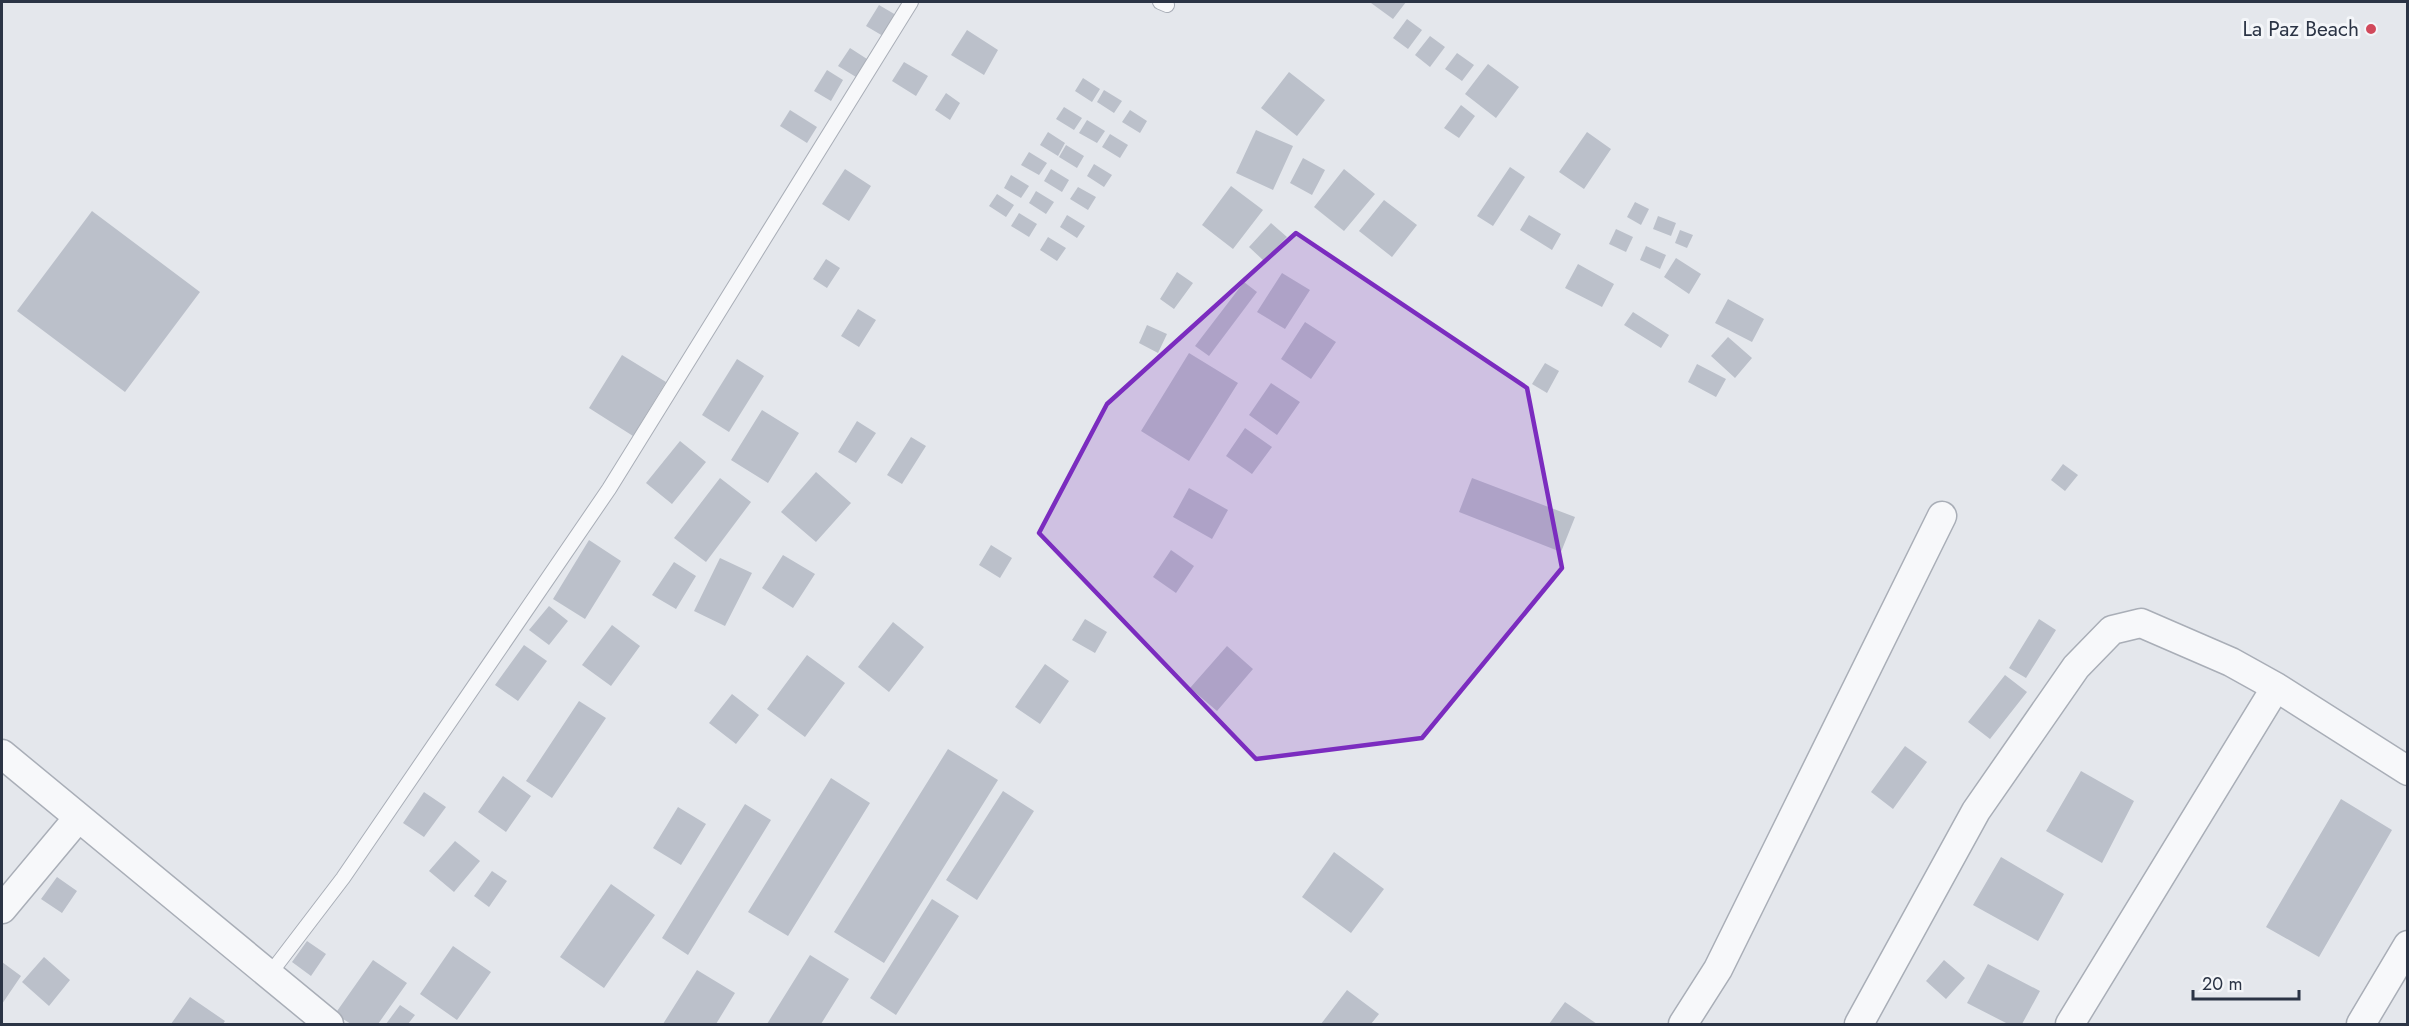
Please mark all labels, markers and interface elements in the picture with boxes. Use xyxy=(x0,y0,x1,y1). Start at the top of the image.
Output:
place label: La Paz Beach xyxy=(2243,14,2359,44)
marker: La Paz Beach xyxy=(2364,22,2378,36)
scale bar xyxy=(2193,963,2300,1001)
text: 20 m xyxy=(2202,971,2242,997)

